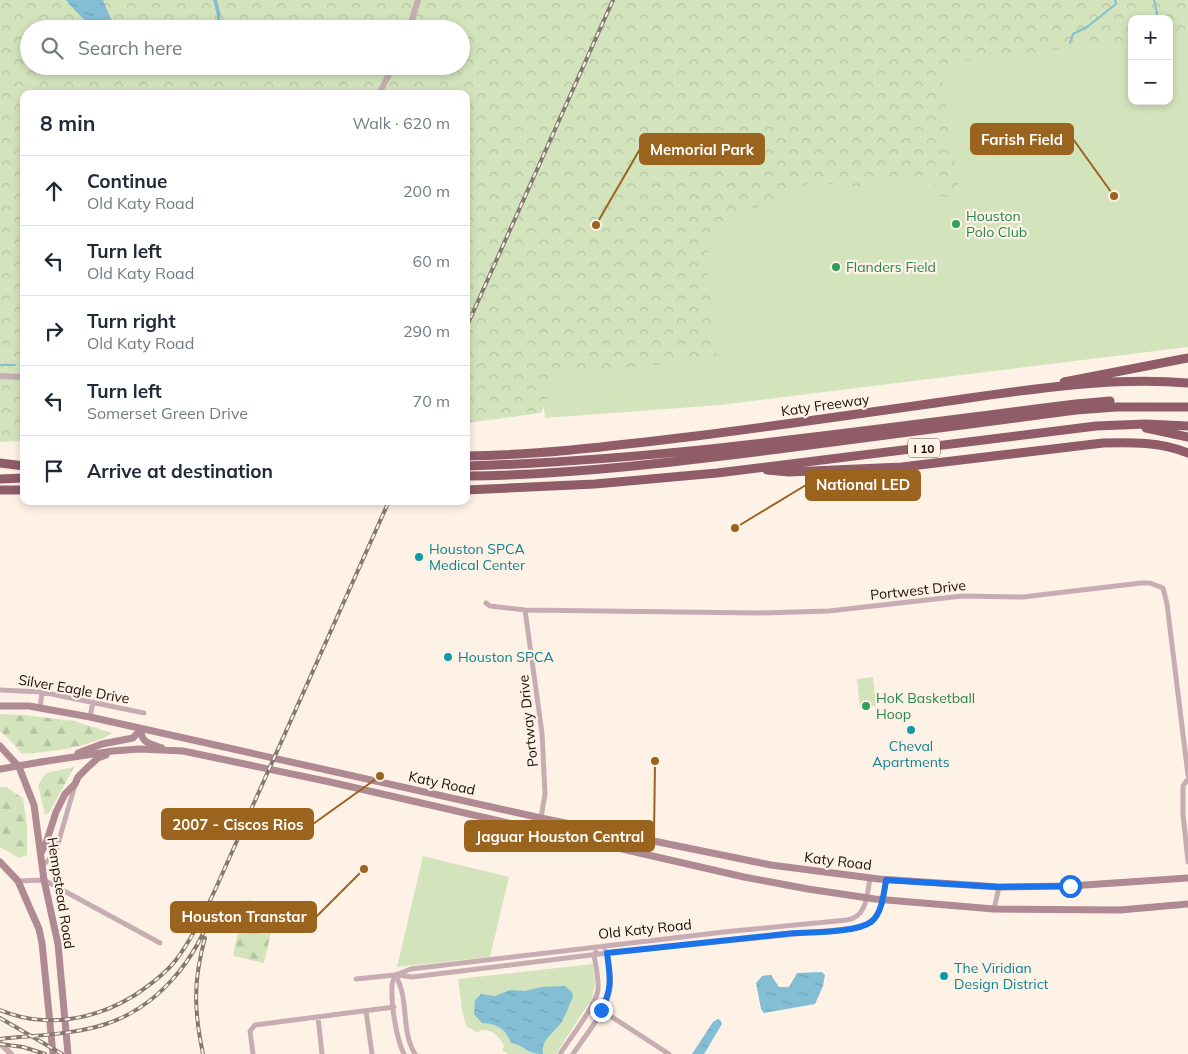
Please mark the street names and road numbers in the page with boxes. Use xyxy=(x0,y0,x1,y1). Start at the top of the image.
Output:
street label: Katy Freeway xyxy=(780,390,871,420)
road number: I 10 xyxy=(908,438,940,458)
street label: Portwest Drive xyxy=(869,576,967,604)
street label: Silver Eagle Drive xyxy=(17,670,131,708)
street label: Portway Drive xyxy=(514,674,542,768)
street label: Katy Road xyxy=(407,767,477,799)
street label: Hempstead Road xyxy=(43,836,79,950)
street label: Katy Road xyxy=(803,848,873,874)
street label: Old Katy Road xyxy=(597,915,693,943)

